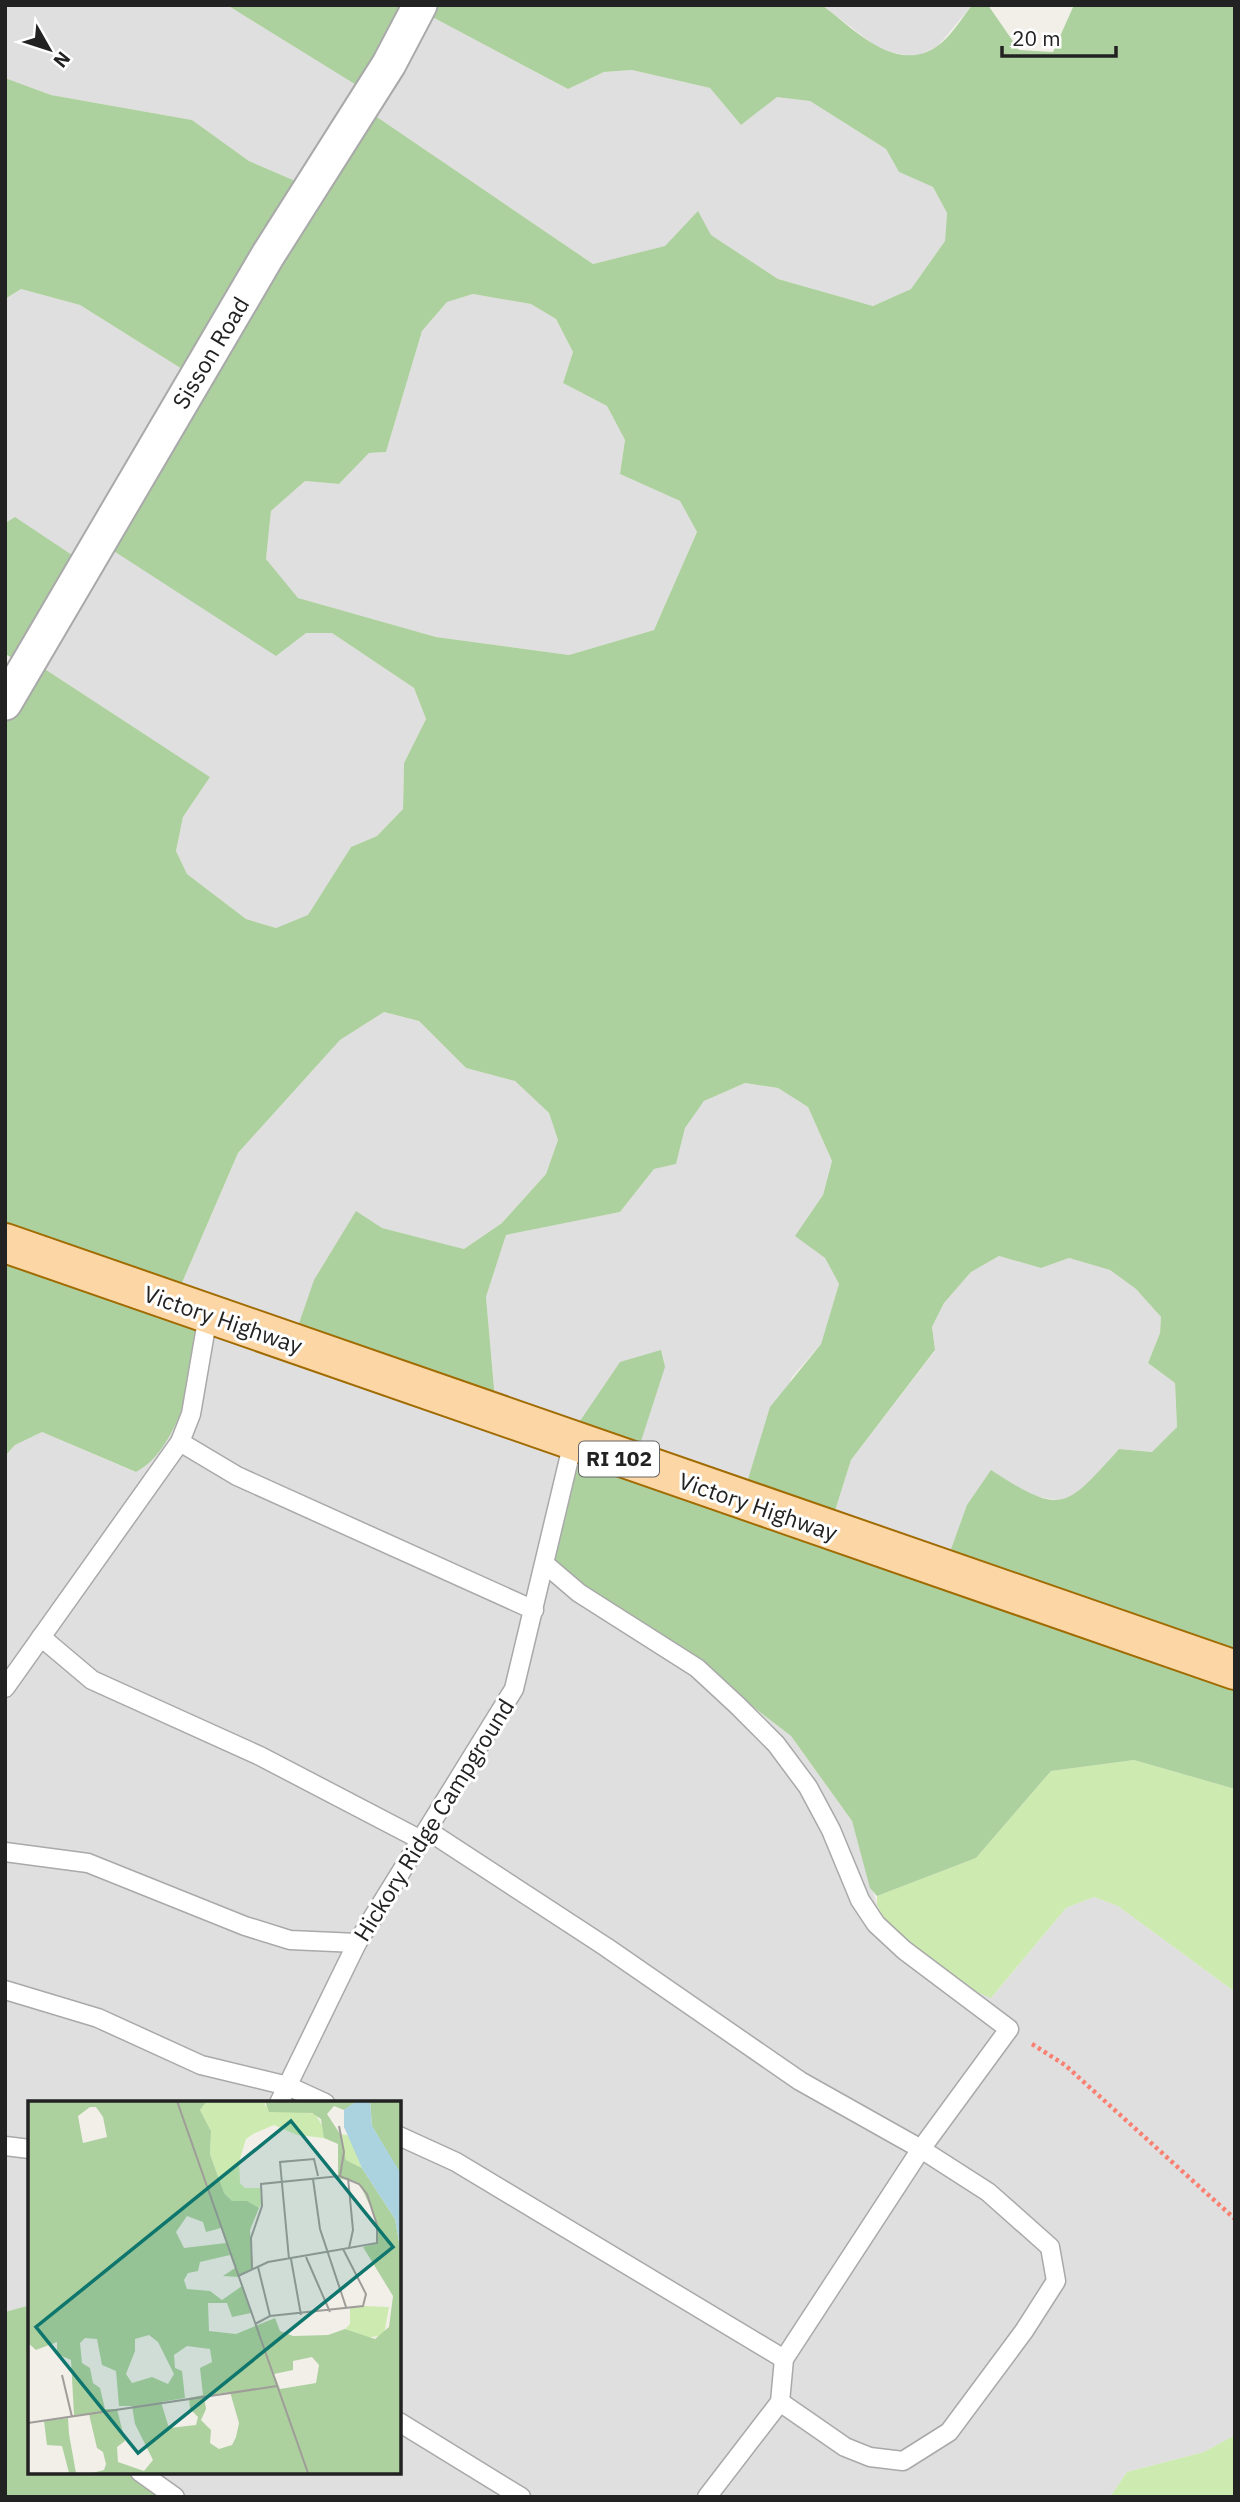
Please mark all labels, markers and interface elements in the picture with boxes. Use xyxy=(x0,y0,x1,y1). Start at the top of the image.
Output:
north arrow xyxy=(14,14,84,84)
scale bar xyxy=(1002,14,1116,58)
text: 20 m xyxy=(1012,24,1061,52)
text: N xyxy=(49,47,76,73)
street label: Sisson Road xyxy=(165,291,255,414)
street label: Victory Highway xyxy=(140,1278,307,1360)
road number: RI 102 xyxy=(579,1442,659,1476)
street label: Victory Highway xyxy=(675,1465,842,1547)
street label: Hickory Ridge Campground xyxy=(346,1693,520,1946)
inset map xyxy=(28,2101,401,2474)

